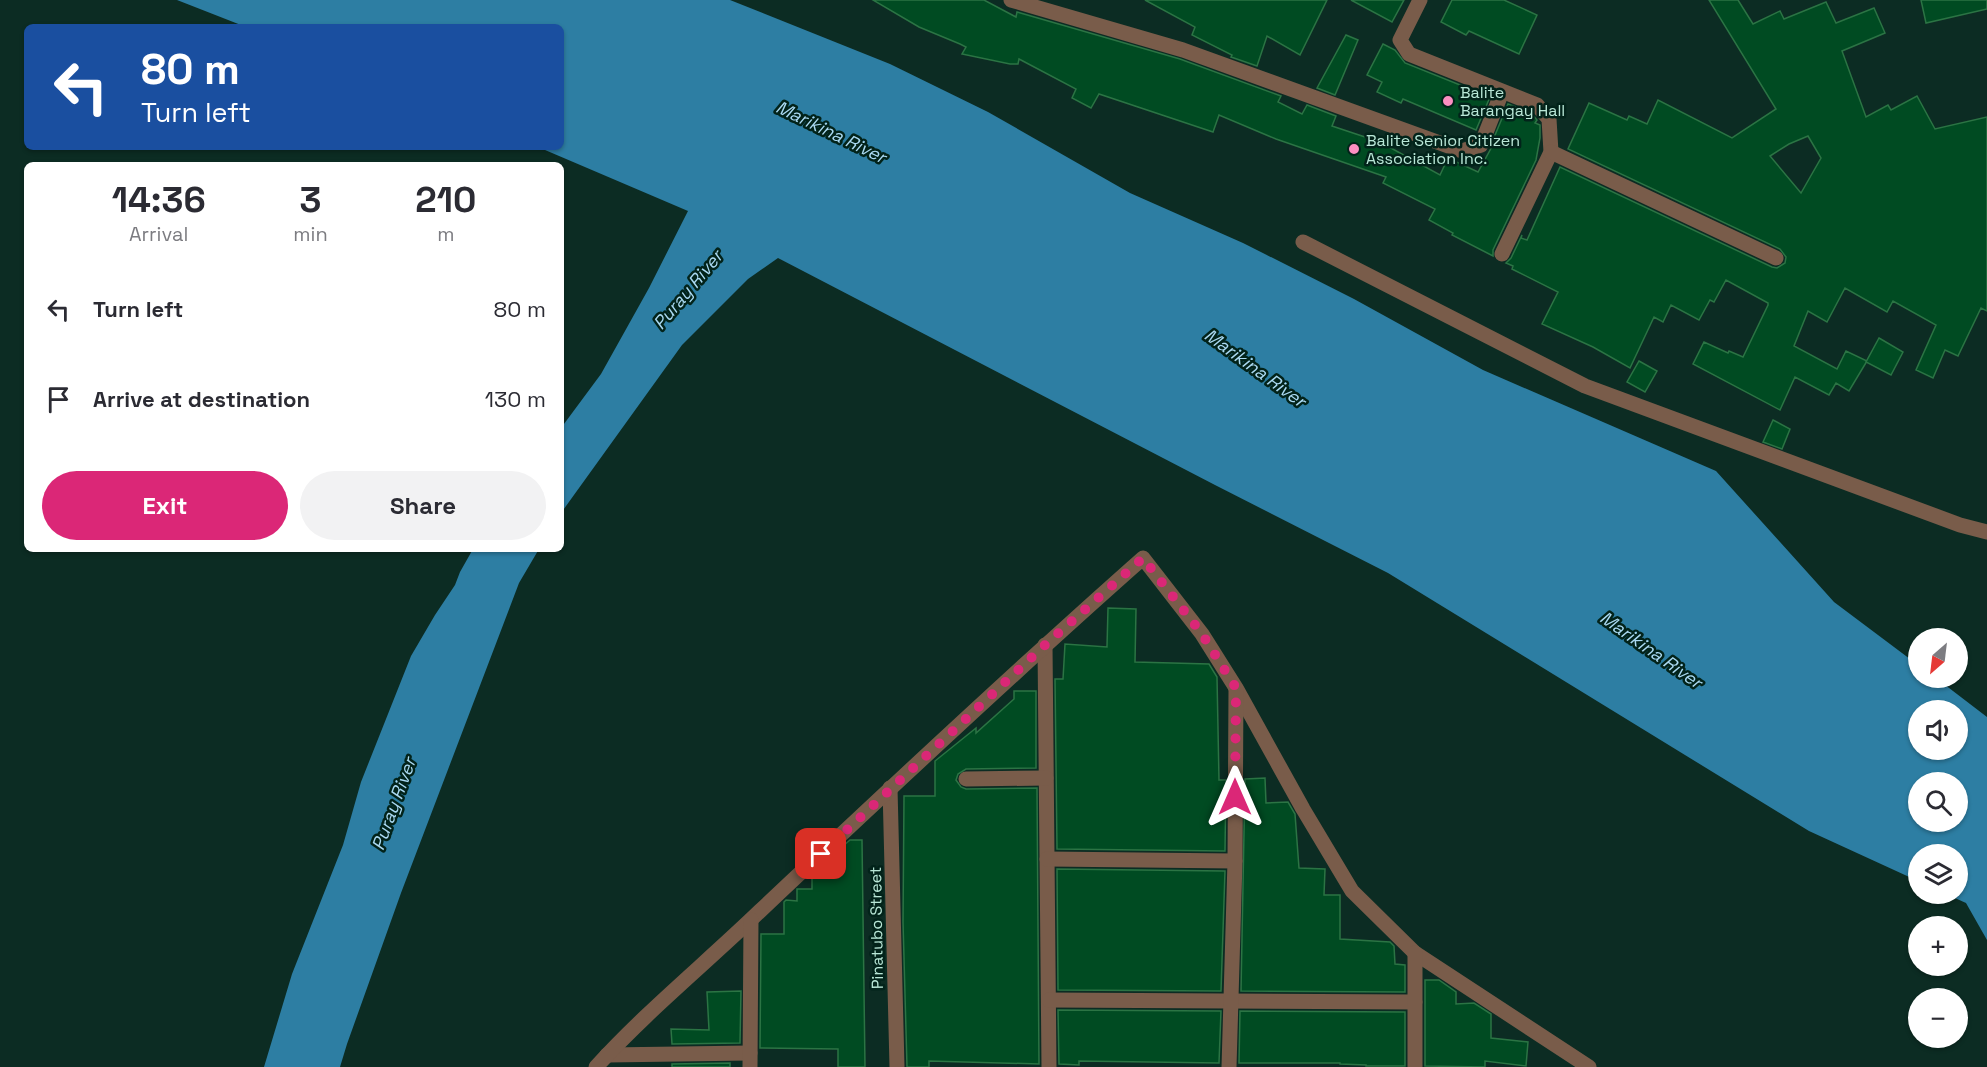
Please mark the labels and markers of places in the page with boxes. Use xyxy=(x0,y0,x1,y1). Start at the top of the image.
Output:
place label: Balite Barangay Hall xyxy=(1460,82,1565,121)
marker: Balite Barangay Hall xyxy=(1441,94,1455,108)
place label: Balite Senior Citizen Association Inc. xyxy=(1366,130,1520,169)
marker: Balite Senior Citizen Association Inc. xyxy=(1347,142,1361,156)
pin xyxy=(795,828,846,879)

